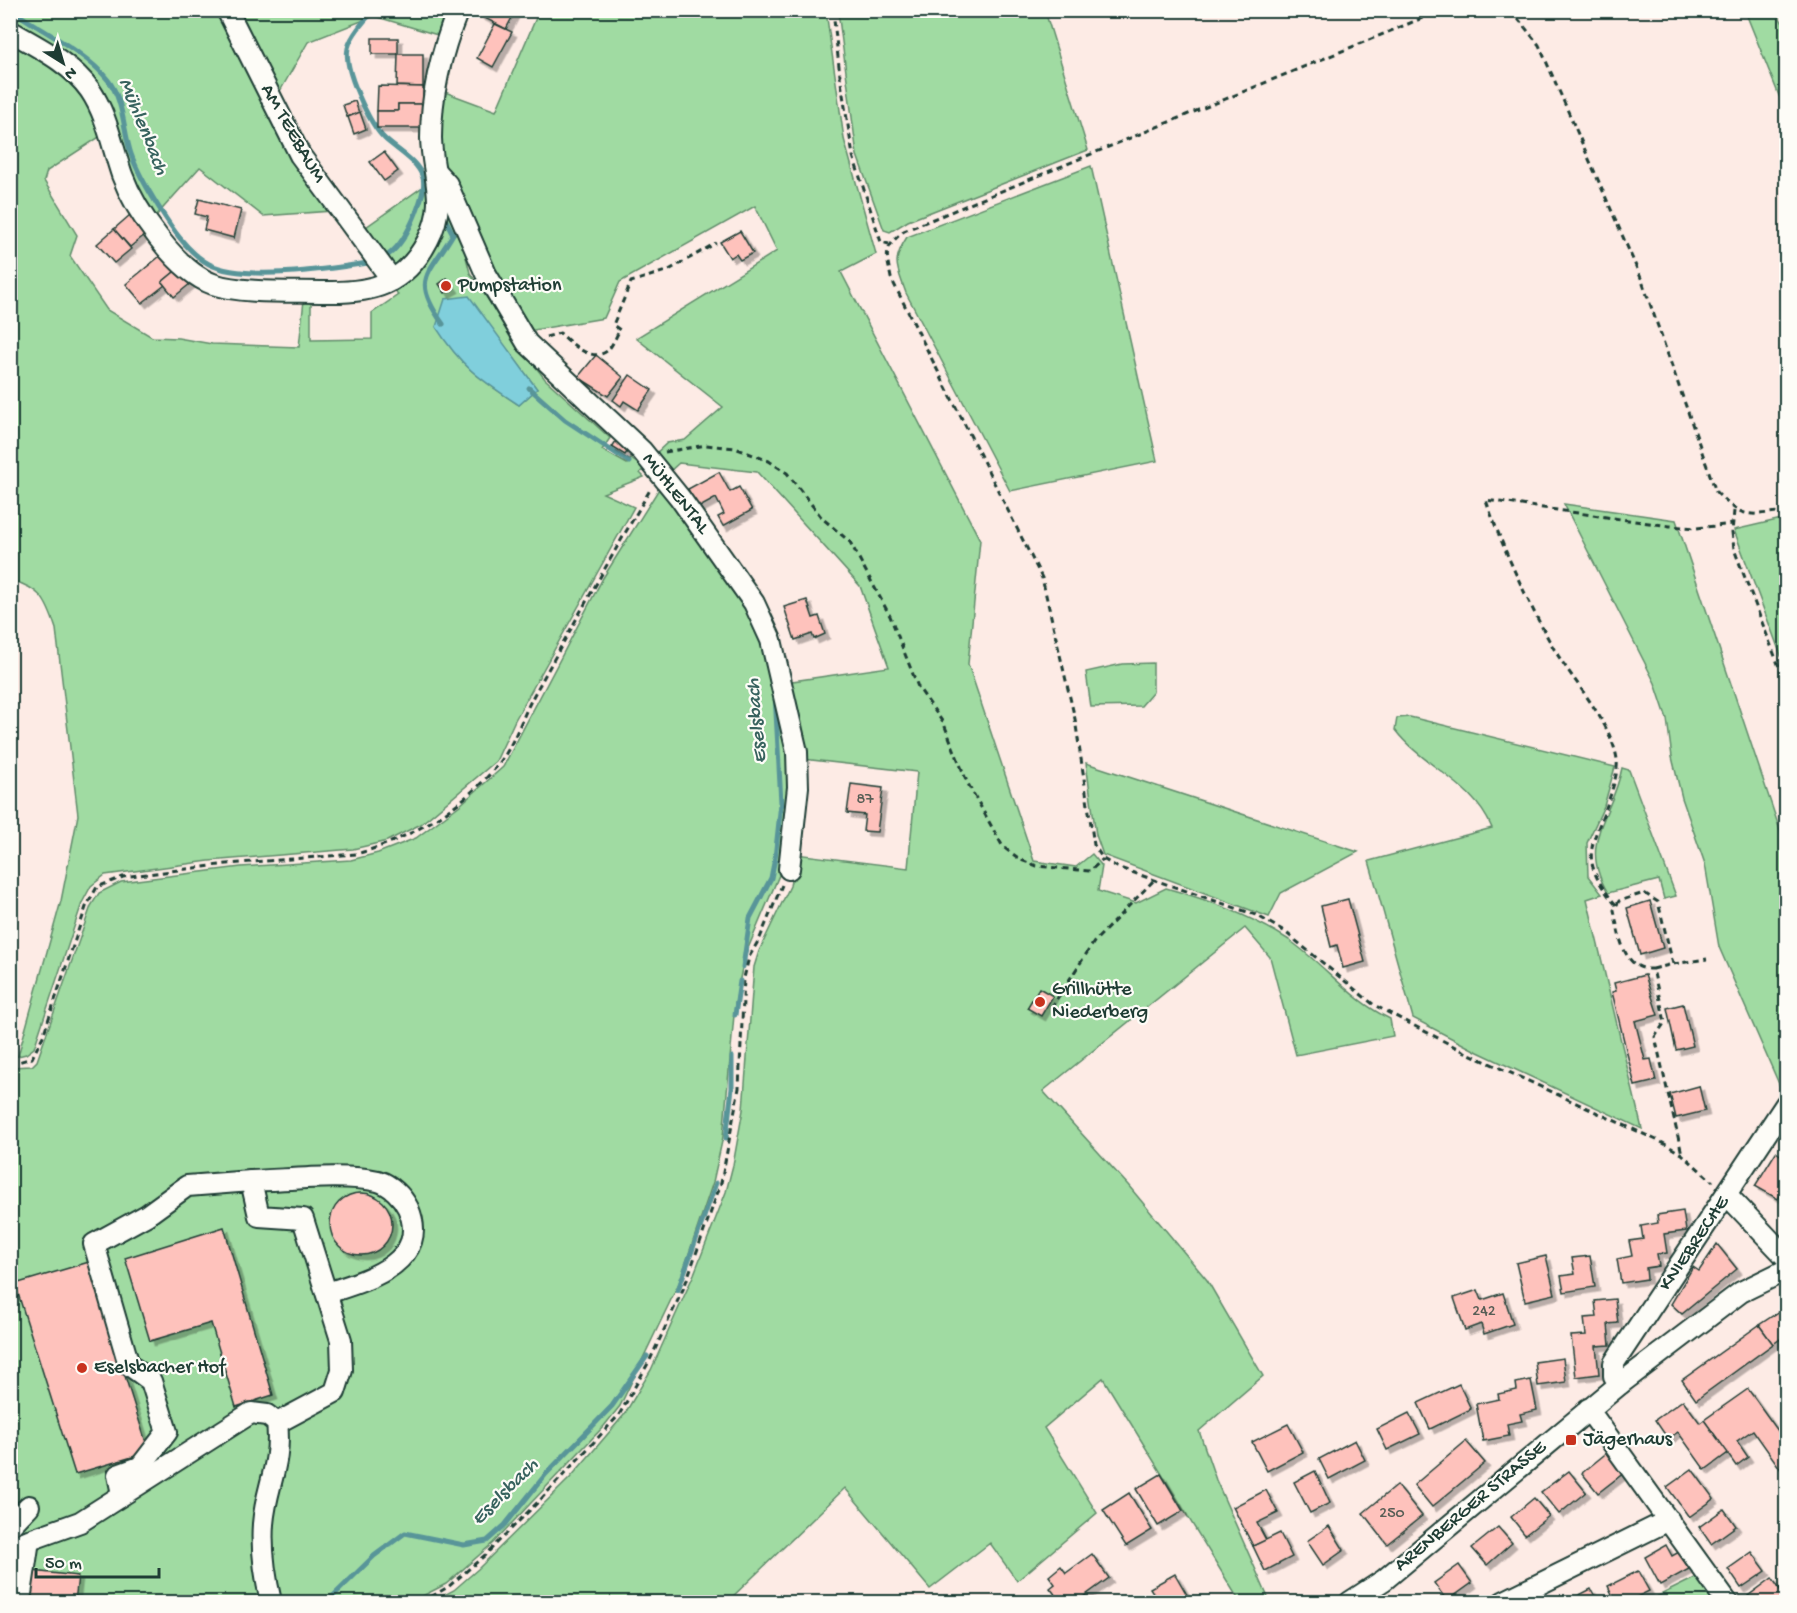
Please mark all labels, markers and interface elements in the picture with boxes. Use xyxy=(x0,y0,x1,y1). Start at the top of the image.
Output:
north arrow xyxy=(33,33,93,93)
text: N xyxy=(60,61,80,83)
water label: Mühlenbach xyxy=(111,75,173,180)
street label: AM TEEBAUM xyxy=(254,80,330,188)
place label: Pumpstation xyxy=(457,275,562,298)
marker: Pumpstation xyxy=(439,279,453,293)
street label: MÜHLENTAL xyxy=(636,449,714,540)
water label: Eselsbach xyxy=(742,677,774,765)
house number: 87 xyxy=(856,791,874,810)
place label: Grillhütte Niederberg xyxy=(1052,979,1148,1025)
marker: Grillhütte Niederberg xyxy=(1033,995,1047,1009)
street label: KNIEBRECHE xyxy=(1655,1191,1736,1296)
house number: 242 xyxy=(1472,1303,1496,1322)
place label: Eselsbacher Hof xyxy=(94,1357,227,1380)
marker: Eselsbacher Hof xyxy=(75,1361,89,1375)
place label: Jägerhaus xyxy=(1583,1429,1673,1452)
marker: Jägerhaus xyxy=(1564,1433,1578,1447)
street label: ARENBERGER STRASSE xyxy=(1390,1436,1553,1577)
water label: Eselsbach xyxy=(467,1454,545,1532)
house number: 250 xyxy=(1379,1505,1405,1524)
scale bar xyxy=(36,1541,159,1579)
text: 50 m xyxy=(45,1554,82,1575)

